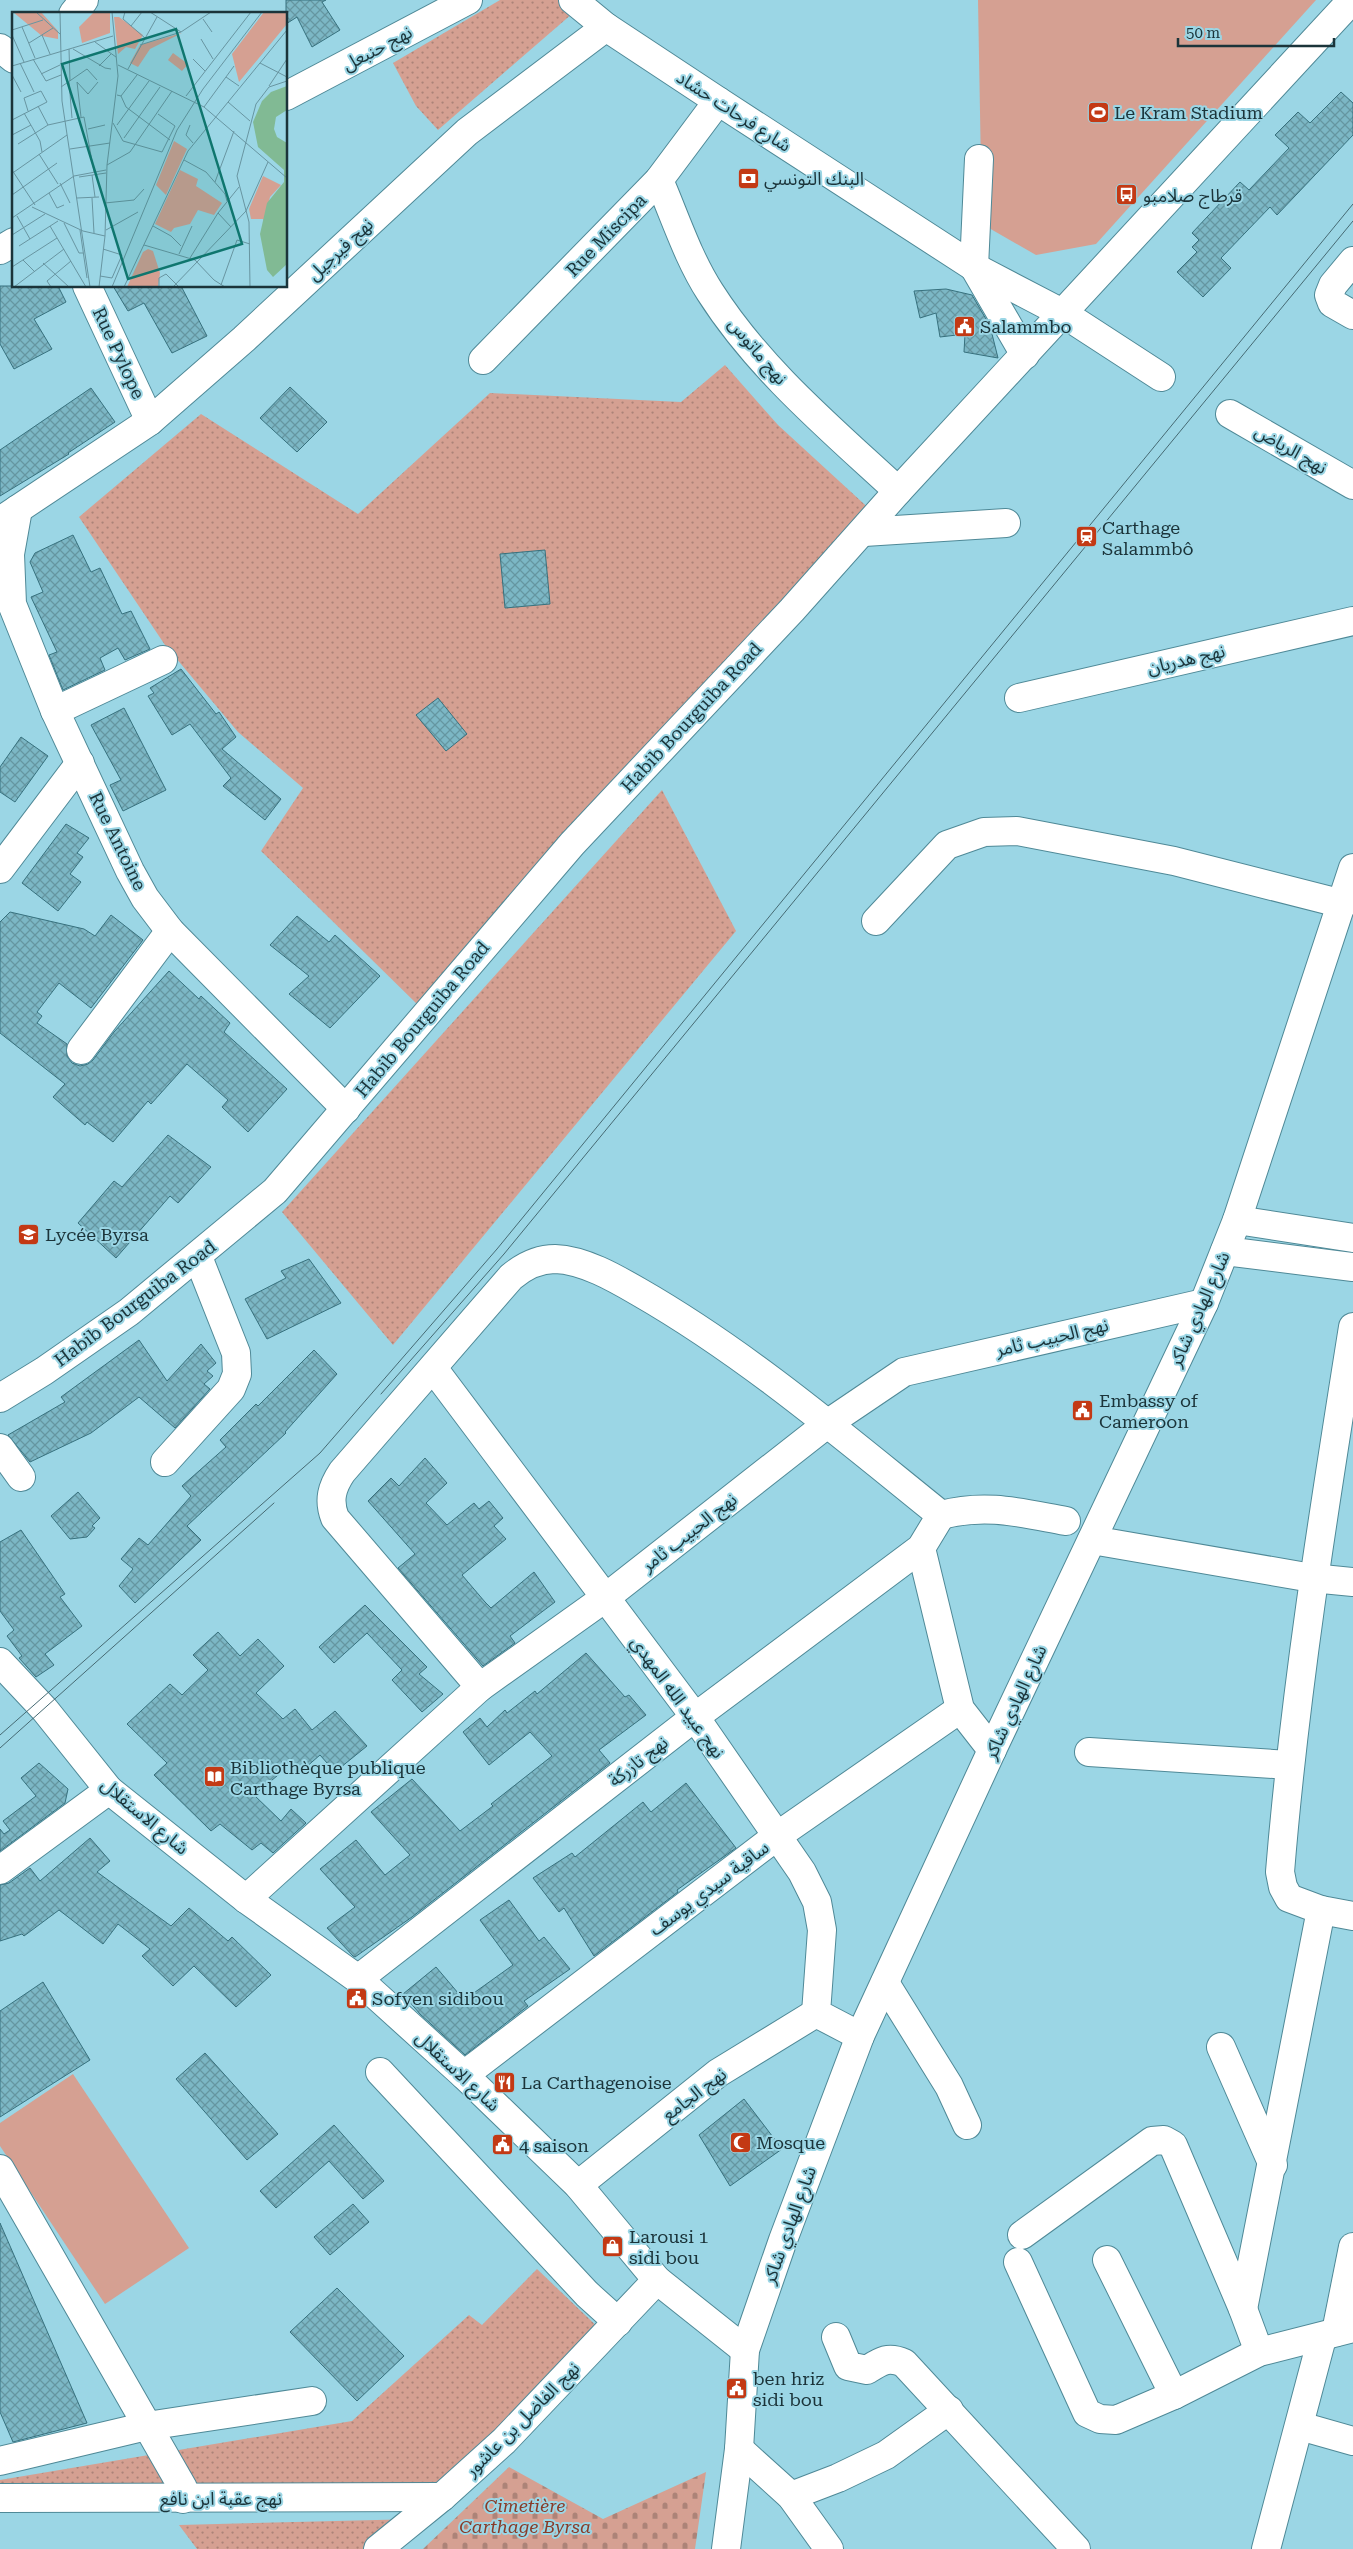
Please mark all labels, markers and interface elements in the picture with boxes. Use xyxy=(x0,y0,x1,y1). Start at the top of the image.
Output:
inset map xyxy=(12,12,288,288)
scale bar xyxy=(1178,15,1334,47)
street label: نهج حنبعل xyxy=(339,21,417,78)
text: 50 m xyxy=(1186,24,1221,42)
street label: شارع فرحات حشاد xyxy=(671,66,795,159)
sports icon: Le Kram Stadium xyxy=(1086,100,1110,124)
place label: Le Kram Stadium xyxy=(1114,102,1263,123)
bank icon: البنك التونسي xyxy=(736,166,760,190)
place label: البنك التونسي xyxy=(764,168,864,192)
bus stop icon: قرطاج صلامبو xyxy=(1115,183,1139,207)
place label: قرطاج صلامبو xyxy=(1143,185,1242,209)
street label: Rue Miscipa xyxy=(561,189,651,281)
street label: نهج فيرجيل xyxy=(303,213,379,287)
street label: Rue Pylope xyxy=(89,304,149,402)
street label: نهج ماتوس xyxy=(722,313,792,391)
public building icon: Salammbo xyxy=(952,314,976,338)
place label: Salammbo xyxy=(980,316,1072,337)
street label: نهج الرياض xyxy=(1250,420,1331,481)
place label: Carthage Salammbô xyxy=(1102,517,1194,559)
station icon: Carthage Salammbô xyxy=(1074,525,1098,549)
street label: Habib Bourguiba Road xyxy=(616,638,766,796)
street label: نهج هدريان xyxy=(1145,640,1228,681)
street label: Rue Antoine xyxy=(85,788,151,894)
street label: Habib Bourguiba Road xyxy=(351,937,494,1101)
school or university icon: Lycée Byrsa xyxy=(17,1222,41,1246)
place label: Lycée Byrsa xyxy=(45,1224,149,1245)
street label: Habib Bourguiba Road xyxy=(50,1235,220,1371)
street label: شارع الهادي شاكر xyxy=(1164,1248,1237,1372)
street label: نهج الحبيب ثامر xyxy=(993,1314,1111,1363)
place label: Embassy of Cameroon xyxy=(1099,1390,1199,1432)
public building icon: Embassy of Cameroon xyxy=(1071,1398,1095,1422)
street label: نهج الحبيب ثامر xyxy=(636,1488,743,1579)
street label: نهج عبيد الله المهدي xyxy=(624,1632,729,1764)
street label: شارع الهادي شاكر xyxy=(979,1642,1054,1765)
street label: نهج تازركة xyxy=(604,1731,674,1793)
place label: Bibliothèque publique Carthage Byrsa xyxy=(230,1757,426,1799)
library icon: Bibliothèque publique Carthage Byrsa xyxy=(202,1765,226,1789)
street label: شارع الاستقلال xyxy=(95,1773,193,1862)
street label: ساقية سيدي يوسف xyxy=(645,1836,775,1942)
public building icon: Sofyen sidibou xyxy=(344,1986,368,2010)
place label: Sofyen sidibou xyxy=(372,1988,504,2009)
street label: شارع الاستقلال xyxy=(409,2027,504,2118)
street label: نهج الجامع xyxy=(658,2063,733,2128)
restaurant icon: La Carthagenoise xyxy=(493,2070,517,2094)
place label: La Carthagenoise xyxy=(521,2072,672,2093)
mosque icon: Mosque xyxy=(728,2130,752,2154)
place label: Mosque xyxy=(756,2132,825,2153)
public building icon: 4 saison xyxy=(491,2133,515,2157)
place label: 4 saison xyxy=(519,2135,589,2156)
street label: شارع الهادي شاكر xyxy=(758,2163,824,2289)
place label: Larousi 1 sidi bou xyxy=(629,2226,709,2268)
shop icon: Larousi 1 sidi bou xyxy=(601,2234,625,2258)
street label: نهج الفاضل بن عاشور xyxy=(460,2357,586,2483)
place label: ben hriz sidi bou xyxy=(753,2368,824,2410)
public building icon: ben hriz sidi bou xyxy=(725,2376,749,2400)
street label: نهج عقبة ابن نافع xyxy=(160,2488,282,2513)
park label: Cimetière Carthage Byrsa xyxy=(459,2495,591,2537)

